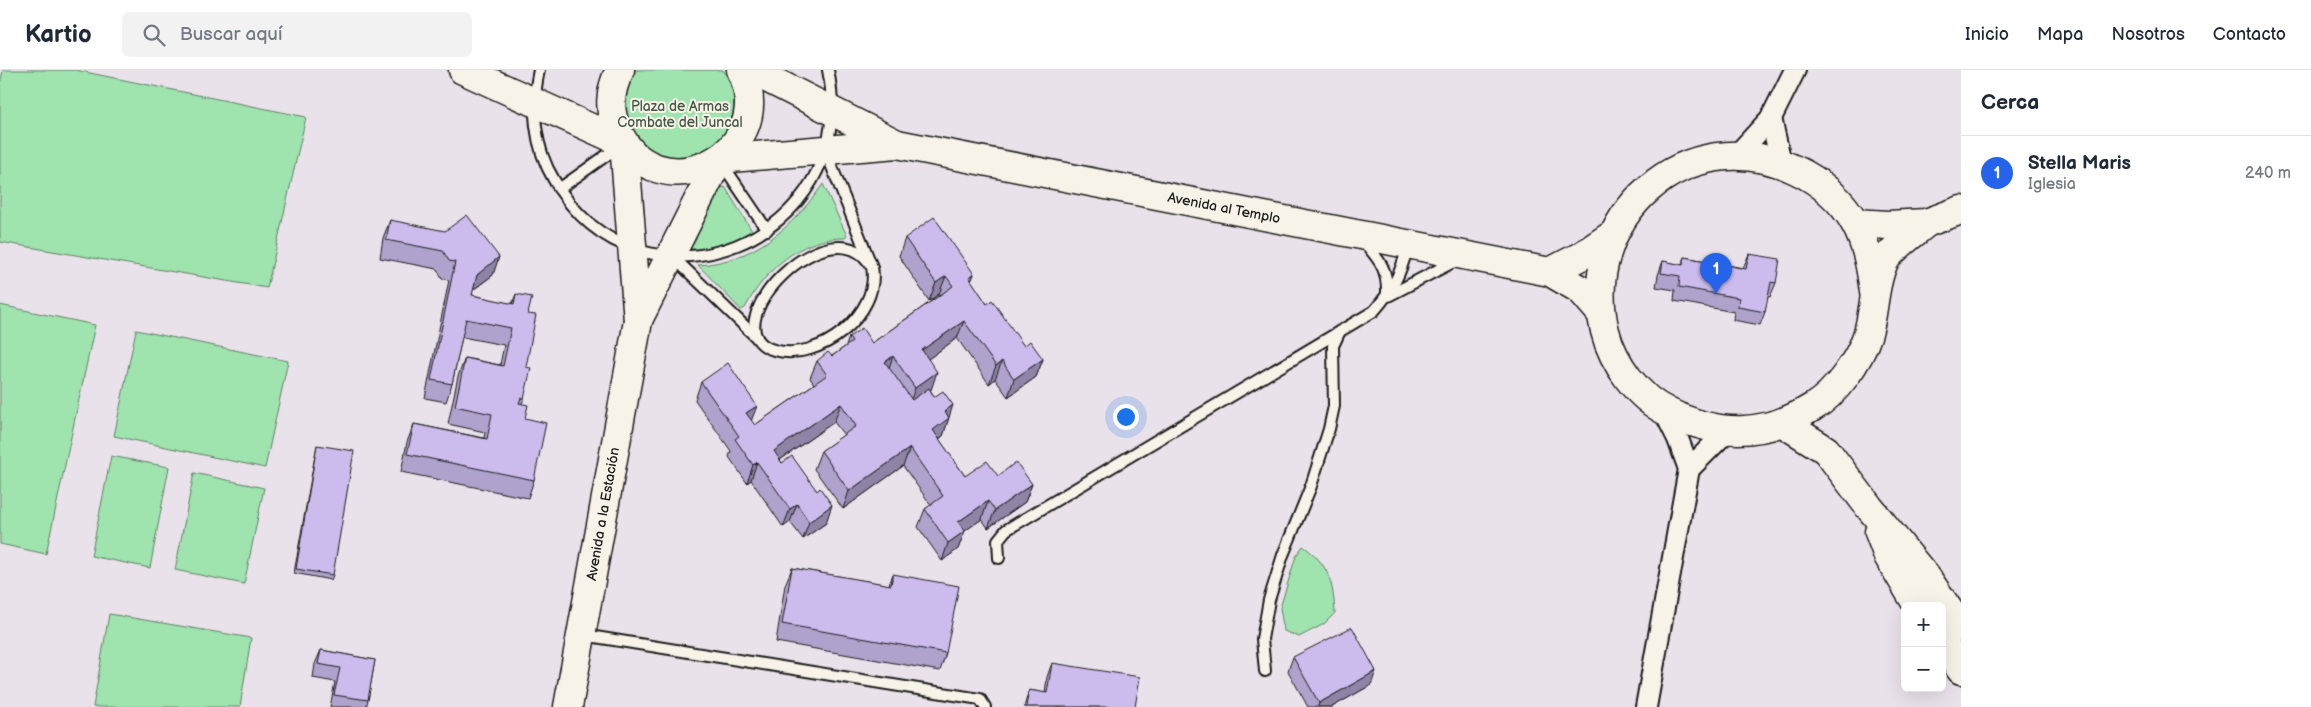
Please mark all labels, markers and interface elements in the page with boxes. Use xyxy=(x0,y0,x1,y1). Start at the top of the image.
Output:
search box xyxy=(122,12,472,57)
text: Kartio xyxy=(25,20,92,49)
icon: search xyxy=(140,21,168,49)
text: Buscar aquí xyxy=(180,23,282,46)
text: Inicio xyxy=(1965,24,2009,45)
text: Mapa xyxy=(2037,24,2083,45)
text: Nosotros xyxy=(2111,24,2185,45)
text: Contacto xyxy=(2213,24,2286,45)
text: Cerca xyxy=(1981,90,2039,115)
park label: Plaza de Armas Combate del Juncal xyxy=(617,98,743,131)
text: Stella Maris xyxy=(2028,152,2131,175)
text: 1 xyxy=(1994,164,2000,183)
text: 240 m xyxy=(2245,164,2291,183)
text: Iglesia xyxy=(2028,175,2076,194)
street label: Avenida al Templo xyxy=(1166,189,1282,227)
pin: 1 xyxy=(1700,253,1732,294)
your location xyxy=(1113,404,1139,430)
street label: Avenida a la Estación xyxy=(583,446,623,582)
map controls xyxy=(1901,602,1946,692)
button: + xyxy=(1901,602,1946,647)
button: − xyxy=(1901,647,1946,692)

